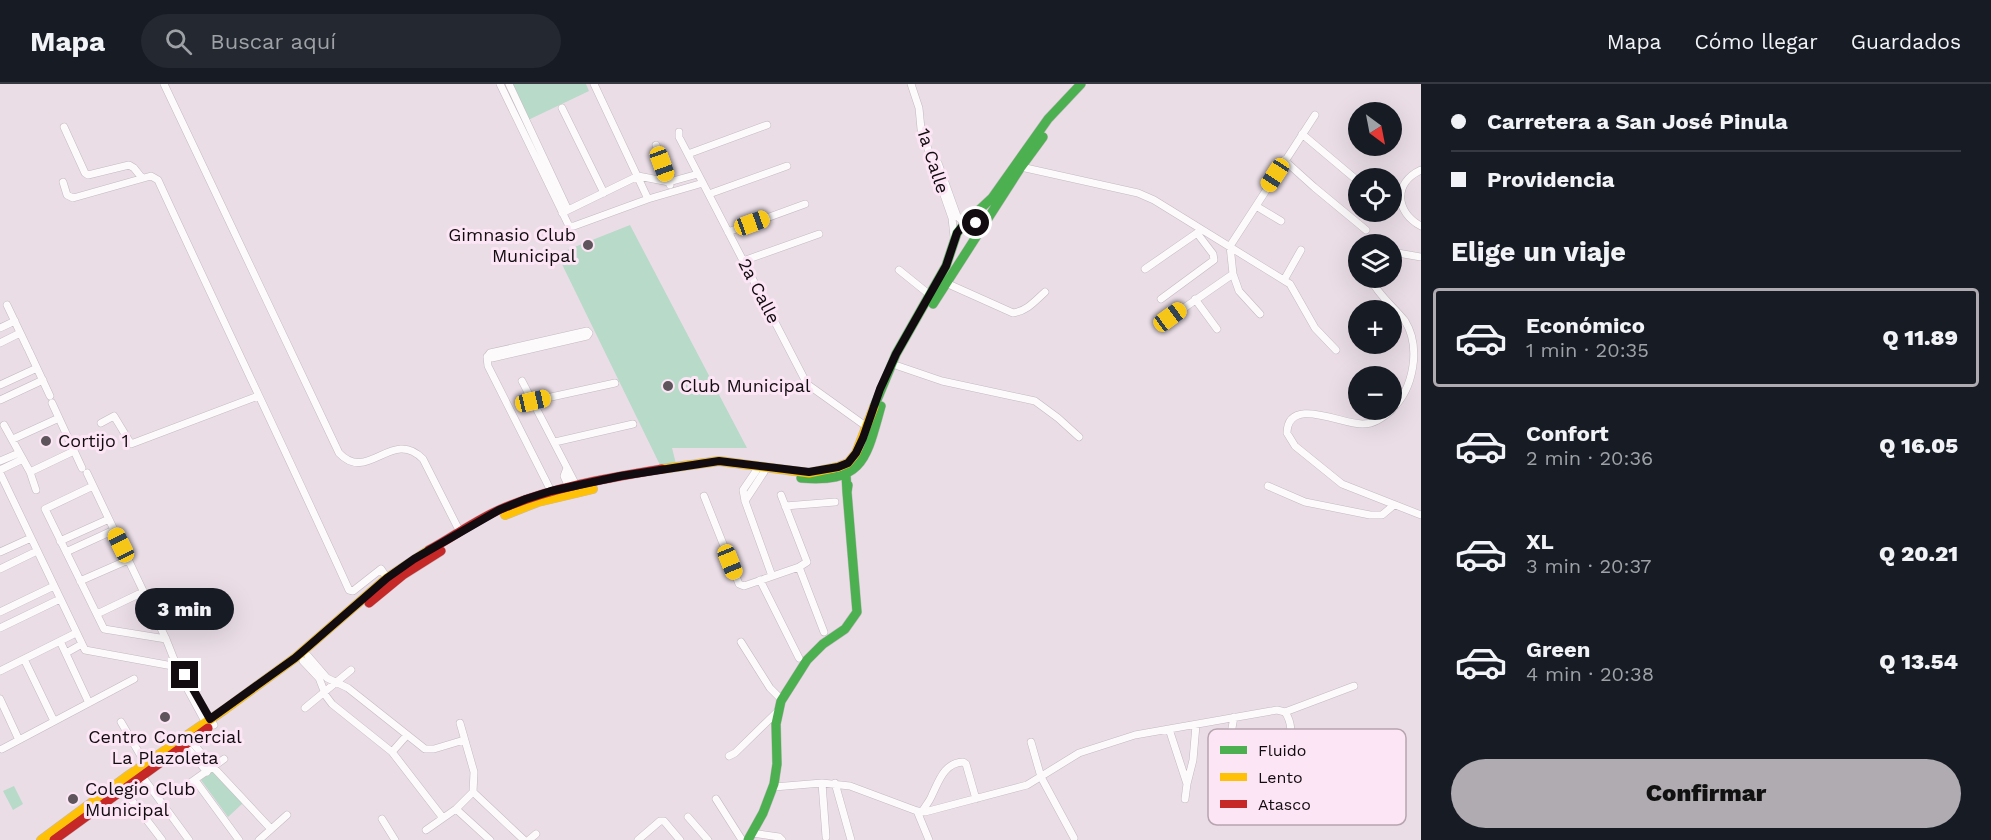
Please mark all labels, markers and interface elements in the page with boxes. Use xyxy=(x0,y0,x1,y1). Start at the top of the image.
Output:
search box xyxy=(141,14,561,68)
text: Mapa xyxy=(30,25,105,58)
icon: search xyxy=(162,25,195,58)
text: Buscar aquí xyxy=(210,29,336,54)
text: Mapa xyxy=(1607,29,1661,54)
text: Cómo llegar xyxy=(1694,29,1818,54)
text: Guardados xyxy=(1851,29,1961,54)
north arrow xyxy=(1348,102,1402,156)
map controls xyxy=(1348,102,1402,420)
text: Carretera a San José Pinula xyxy=(1487,109,1788,134)
street label: 1a Calle xyxy=(913,126,954,196)
car xyxy=(647,144,677,184)
car xyxy=(1258,155,1292,195)
text: Providencia xyxy=(1487,167,1615,192)
button: locate xyxy=(1348,168,1402,222)
car xyxy=(732,208,772,238)
route start xyxy=(962,209,989,236)
place label: Gimnasio Club Municipal xyxy=(448,224,576,266)
button: layers xyxy=(1348,234,1402,288)
text: Elige un viaje xyxy=(1451,236,1626,268)
marker: Gimnasio Club Municipal xyxy=(581,238,595,252)
street label: 2a Calle xyxy=(734,255,785,327)
car xyxy=(1150,299,1190,335)
button: + xyxy=(1348,300,1402,354)
icon: car xyxy=(1454,311,1508,365)
text: Económico xyxy=(1526,313,1645,338)
text: Q 11.89 xyxy=(1882,325,1958,350)
text: 1 min · 20:35 xyxy=(1526,338,1649,362)
button: − xyxy=(1348,366,1402,420)
place label: Club Municipal xyxy=(680,375,811,396)
marker: Club Municipal xyxy=(661,379,675,393)
car xyxy=(513,388,553,414)
icon: car xyxy=(1454,419,1508,473)
text: Confort xyxy=(1526,421,1609,446)
place label: Cortijo 1 xyxy=(58,430,129,451)
text: Q 16.05 xyxy=(1879,433,1958,458)
marker: Cortijo 1 xyxy=(39,434,53,448)
text: 2 min · 20:36 xyxy=(1526,446,1653,470)
car xyxy=(105,525,137,565)
icon: car xyxy=(1454,527,1508,581)
text: XL xyxy=(1526,529,1554,554)
text: Q 20.21 xyxy=(1879,541,1958,566)
car xyxy=(715,542,745,582)
text: 3 min · 20:37 xyxy=(1526,554,1652,578)
callout: 3 min xyxy=(136,588,234,630)
text: 3 min xyxy=(157,597,212,621)
icon: car xyxy=(1454,635,1508,689)
text: Green xyxy=(1526,637,1590,662)
text: Q 13.54 xyxy=(1879,649,1958,674)
route end xyxy=(171,661,198,688)
text: 4 min · 20:38 xyxy=(1526,662,1654,686)
marker: Centro Comercial La Plazoleta xyxy=(158,710,172,724)
place label: Centro Comercial La Plazoleta xyxy=(88,726,242,768)
legend xyxy=(1208,729,1406,825)
text: Fluido xyxy=(1258,741,1306,760)
button: Confirmar xyxy=(1451,759,1961,828)
text: Lento xyxy=(1258,768,1303,787)
place label: Colegio Club Municipal xyxy=(85,778,196,820)
marker: Colegio Club Municipal xyxy=(66,792,80,806)
text: Atasco xyxy=(1258,795,1311,814)

